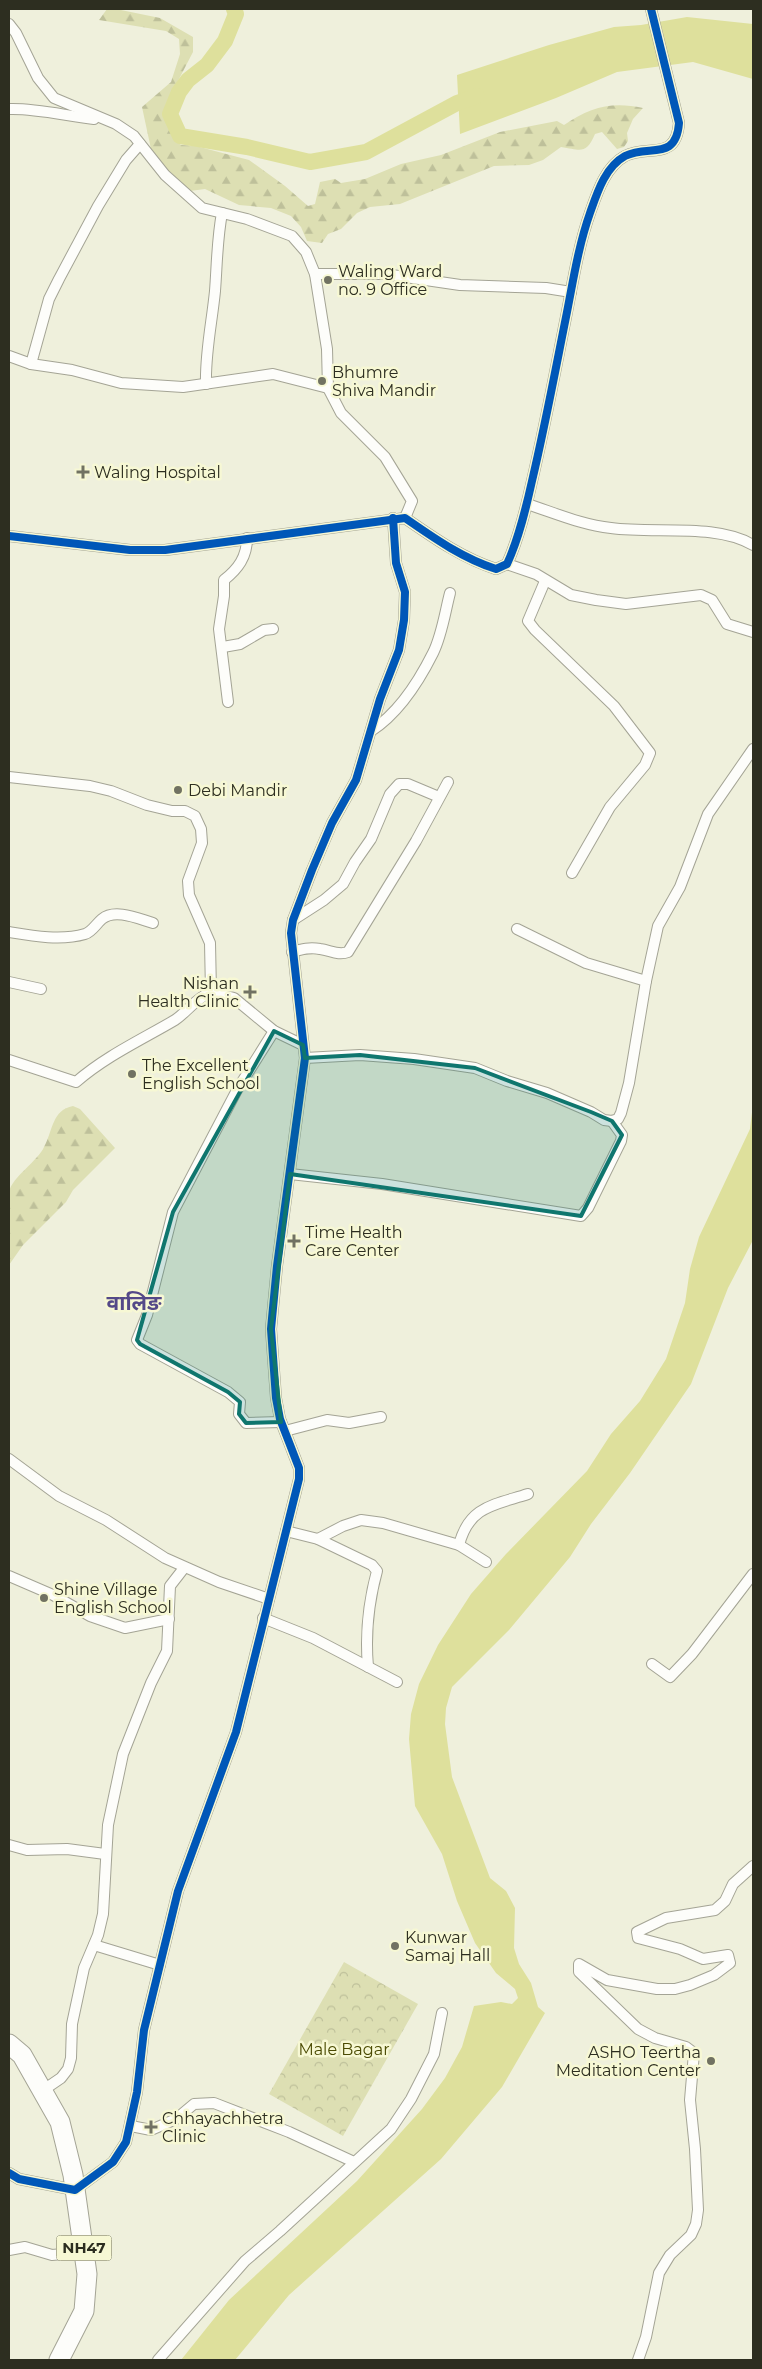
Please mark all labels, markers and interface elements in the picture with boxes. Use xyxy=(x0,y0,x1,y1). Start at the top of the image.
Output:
place label: Waling Ward no. 9 Office xyxy=(338,262,442,299)
marker: Waling Ward no. 9 Office xyxy=(322,274,334,286)
place label: Bhumre Shiva Mandir xyxy=(332,363,436,400)
marker: Bhumre Shiva Mandir xyxy=(316,375,328,387)
place label: Waling Hospital xyxy=(94,463,221,482)
marker: Waling Hospital xyxy=(76,465,90,479)
place label: Debi Mandir xyxy=(188,781,287,800)
marker: Debi Mandir xyxy=(172,784,184,796)
place label: Nishan Health Clinic xyxy=(137,974,239,1011)
marker: Nishan Health Clinic xyxy=(243,985,257,999)
place label: The Excellent English School xyxy=(142,1056,260,1093)
marker: The Excellent English School xyxy=(126,1068,138,1080)
place label: Time Health Care Center xyxy=(305,1223,403,1260)
marker: Time Health Care Center xyxy=(287,1234,301,1248)
district label: वालिङ xyxy=(107,1290,162,1315)
place label: Shine Village English School xyxy=(54,1580,172,1617)
marker: Shine Village English School xyxy=(38,1592,50,1604)
place label: Kunwar Samaj Hall xyxy=(405,1928,490,1965)
marker: Kunwar Samaj Hall xyxy=(389,1940,401,1952)
park label: Male Bagar xyxy=(298,2040,390,2059)
place label: ASHO Teertha Meditation Center xyxy=(556,2043,701,2080)
marker: ASHO Teertha Meditation Center xyxy=(705,2055,717,2067)
place label: Chhayachhetra Clinic xyxy=(162,2109,284,2146)
marker: Chhayachhetra Clinic xyxy=(144,2120,158,2134)
road number: NH47 xyxy=(56,2236,112,2260)

